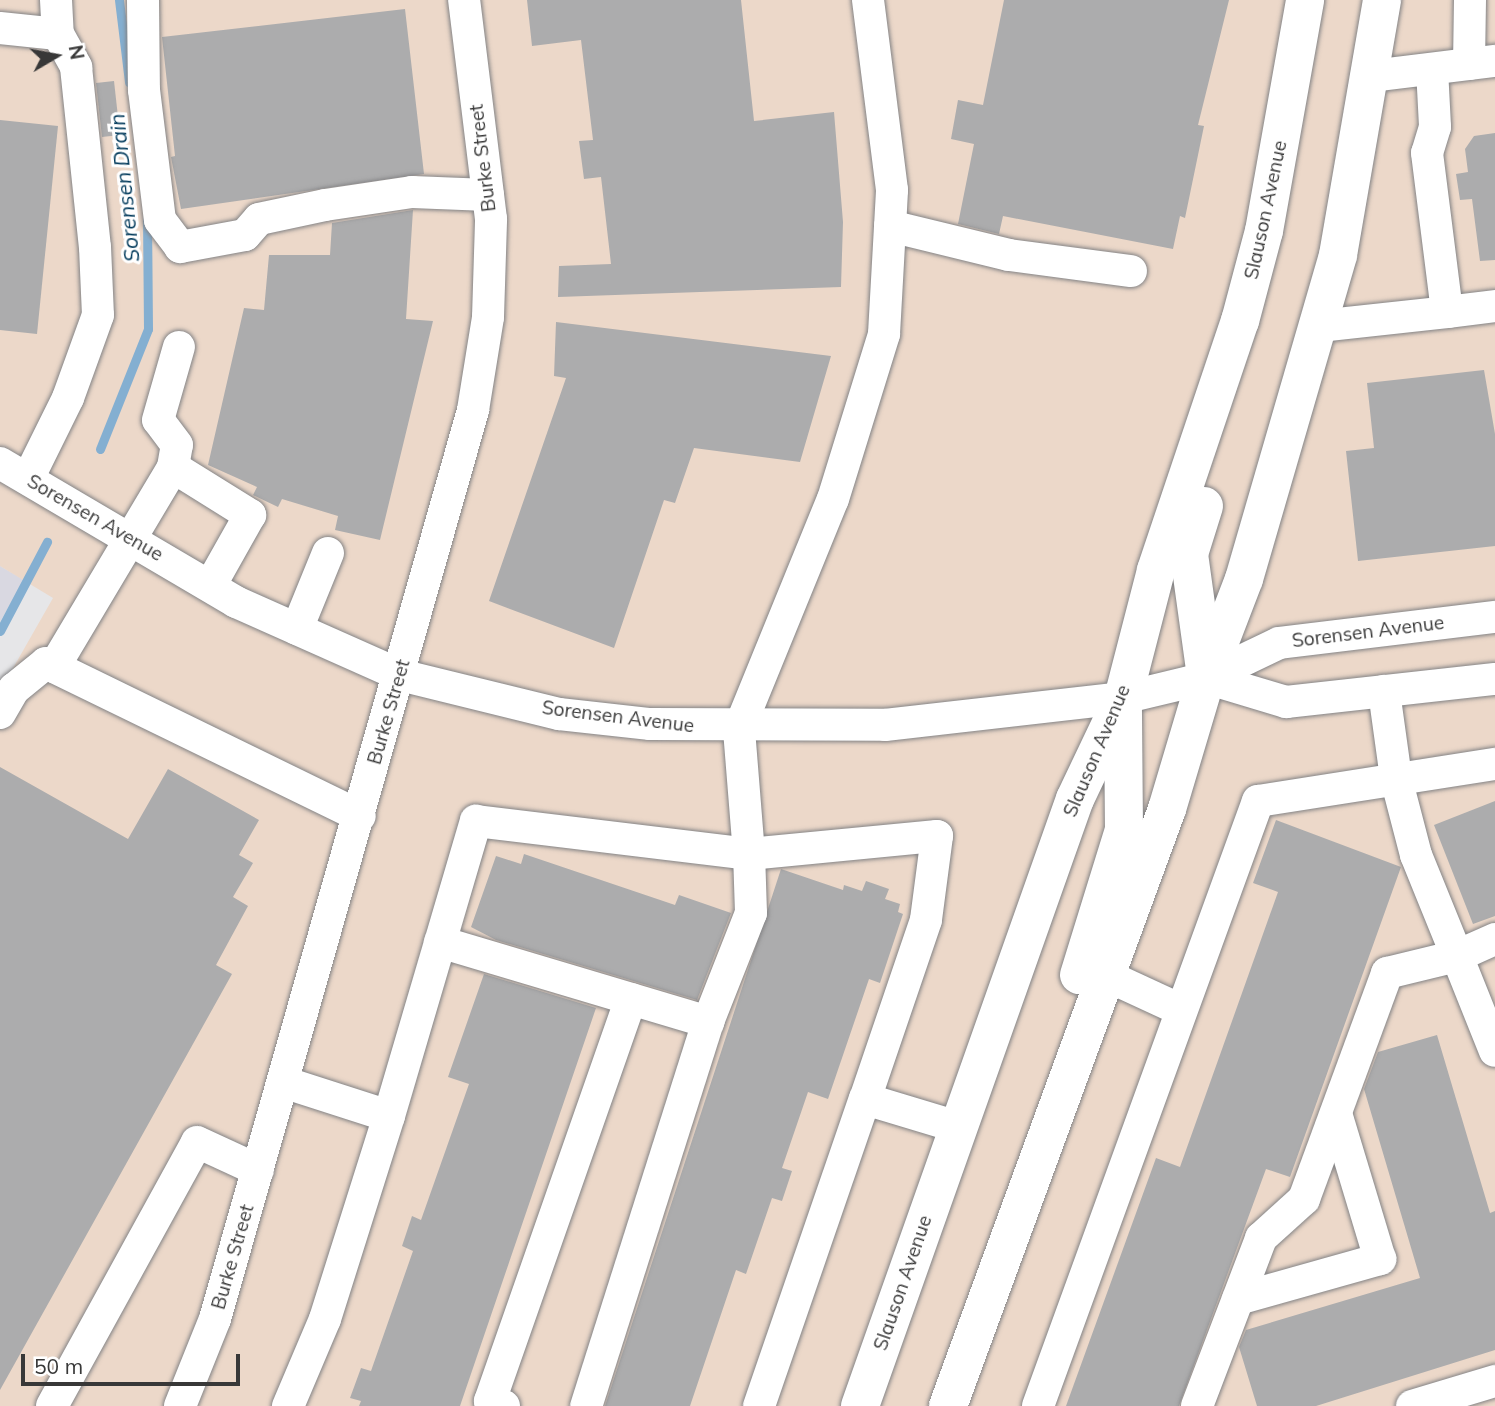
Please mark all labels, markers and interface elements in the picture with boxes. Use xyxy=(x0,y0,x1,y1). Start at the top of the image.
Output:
north arrow xyxy=(21,21,91,91)
text: N xyxy=(64,43,90,62)
street label: Burke Street xyxy=(465,103,501,213)
water label: Sorensen Drain xyxy=(104,113,144,263)
street label: Slauson Avenue xyxy=(1240,139,1292,281)
street label: Sorensen Avenue xyxy=(23,470,167,566)
street label: Sorensen Avenue xyxy=(1291,611,1445,653)
street label: Burke Street xyxy=(363,657,415,767)
street label: Slauson Avenue xyxy=(1059,682,1135,820)
street label: Sorensen Avenue xyxy=(541,696,695,738)
street label: Burke Street xyxy=(207,1202,259,1312)
street label: Slauson Avenue xyxy=(869,1213,937,1353)
scale bar xyxy=(24,1340,243,1384)
text: 50 m xyxy=(34,1353,83,1379)

